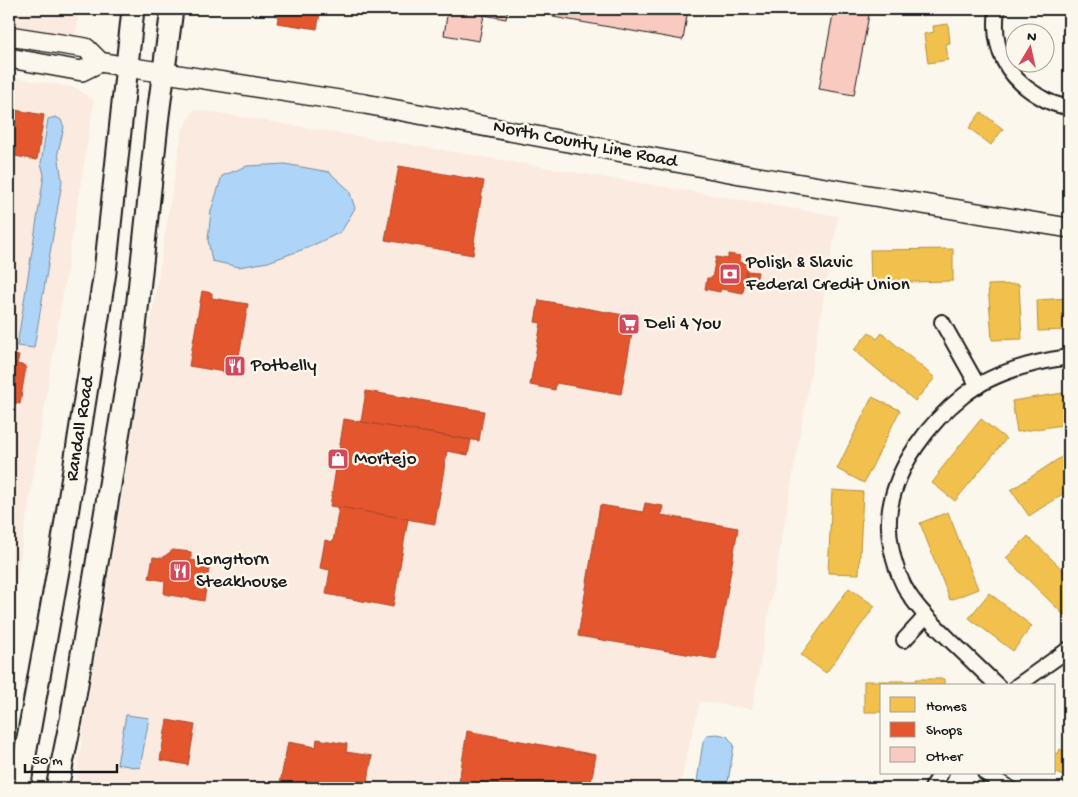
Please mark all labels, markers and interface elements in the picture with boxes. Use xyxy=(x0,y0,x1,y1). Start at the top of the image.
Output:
north arrow xyxy=(1006,22,1056,72)
text: N xyxy=(1026,29,1037,47)
street label: North County Line Road xyxy=(491,116,681,174)
place label: Polish & Slavic Federal Credit Union xyxy=(745,252,910,297)
bank icon: Polish & Slavic Federal Credit Union xyxy=(718,262,742,286)
supermarket icon: Deli 4 You xyxy=(617,312,641,336)
place label: Deli 4 You xyxy=(643,313,721,336)
restaurant icon: Potbelly xyxy=(223,354,247,378)
place label: Potbelly xyxy=(250,355,317,378)
street label: Randall Road xyxy=(61,373,101,483)
shop icon: Mortejo xyxy=(326,447,350,471)
place label: Mortejo xyxy=(354,448,417,471)
place label: LongHorn Steakhouse xyxy=(196,549,287,594)
restaurant icon: LongHorn Steakhouse xyxy=(168,559,192,583)
legend xyxy=(880,684,1056,774)
text: Homes xyxy=(926,698,967,716)
text: Shops xyxy=(926,722,962,740)
scale bar xyxy=(25,742,118,774)
text: Other xyxy=(926,748,964,766)
text: 50 m xyxy=(32,752,63,770)

